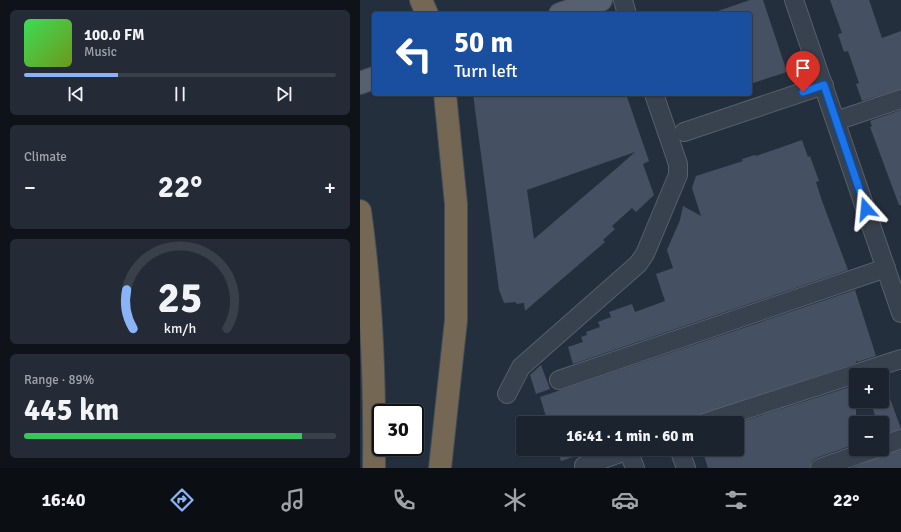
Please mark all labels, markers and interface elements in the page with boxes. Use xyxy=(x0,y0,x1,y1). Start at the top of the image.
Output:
text: 100.0 FM xyxy=(84,26,145,44)
text: 50 m xyxy=(454,26,513,60)
icon: left xyxy=(388,28,440,80)
text: Music xyxy=(84,44,117,60)
pin xyxy=(786,51,820,92)
icon: arrive xyxy=(792,57,814,79)
text: Turn left xyxy=(454,60,517,82)
icon: previous xyxy=(65,83,87,105)
icon: pause xyxy=(169,83,191,105)
icon: next xyxy=(273,83,295,105)
text: Climate xyxy=(24,149,67,165)
text: 22° xyxy=(158,169,202,206)
text: − xyxy=(24,174,36,201)
text: + xyxy=(324,174,336,201)
position arrow xyxy=(845,188,887,230)
text: 25 xyxy=(158,273,202,324)
text: km/h xyxy=(164,320,196,337)
map controls xyxy=(849,368,889,456)
button: + xyxy=(849,368,889,408)
text: Range · 89% xyxy=(24,372,94,388)
text: 445 km xyxy=(24,392,119,429)
speed limit sign: 30 xyxy=(372,404,424,456)
button: − xyxy=(849,416,889,456)
text: 16:41 · 1 min · 60 m xyxy=(566,427,694,445)
icon: directions xyxy=(168,486,196,514)
icon: music xyxy=(279,486,307,514)
icon: phone xyxy=(390,486,418,514)
icon: climate xyxy=(501,486,529,514)
icon: car xyxy=(611,486,639,514)
icon: filters xyxy=(722,486,750,514)
text: 16:40 xyxy=(41,489,86,511)
text: 22° xyxy=(833,489,860,511)

